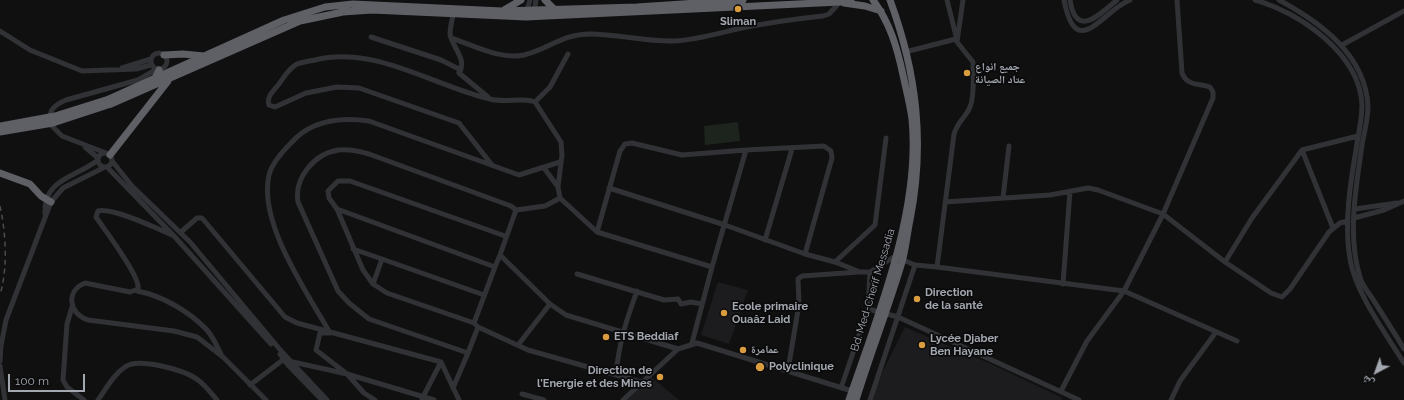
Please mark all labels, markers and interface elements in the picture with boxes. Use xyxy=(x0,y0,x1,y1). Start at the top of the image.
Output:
marker: Sliman xyxy=(733,4,743,14)
place label: Sliman xyxy=(720,15,756,29)
place label: جميع انواع عتاد الصيانة xyxy=(975,60,1025,86)
marker: جميع انواع عتاد الصيانة xyxy=(962,68,972,78)
street label: Bd. Med-Cherif Messadia xyxy=(848,227,898,353)
place label: Direction de la santé xyxy=(925,286,983,312)
marker: Direction de la santé xyxy=(912,294,922,304)
place label: Ecole primaire Ouaâz Laid xyxy=(732,300,808,326)
marker: Ecole primaire Ouaâz Laid xyxy=(719,308,729,318)
place label: ETS Beddiaf xyxy=(614,330,678,344)
marker: ETS Beddiaf xyxy=(601,332,611,342)
place label: Lycée Djaber Ben Hayane xyxy=(930,332,998,358)
marker: Lycée Djaber Ben Hayane xyxy=(917,340,927,350)
place label: عمامرة xyxy=(751,343,779,357)
marker: عمامرة xyxy=(738,345,748,355)
north arrow xyxy=(1356,352,1396,392)
place label: Polyclinique xyxy=(769,360,834,374)
marker: Polyclinique xyxy=(754,361,766,373)
place label: Direction de l'Energie et des Mines xyxy=(537,364,652,390)
scale bar xyxy=(10,366,87,392)
marker: Direction de l'Energie et des Mines xyxy=(655,372,665,382)
text: ش xyxy=(1359,373,1376,390)
text: 100 m xyxy=(15,374,49,388)

